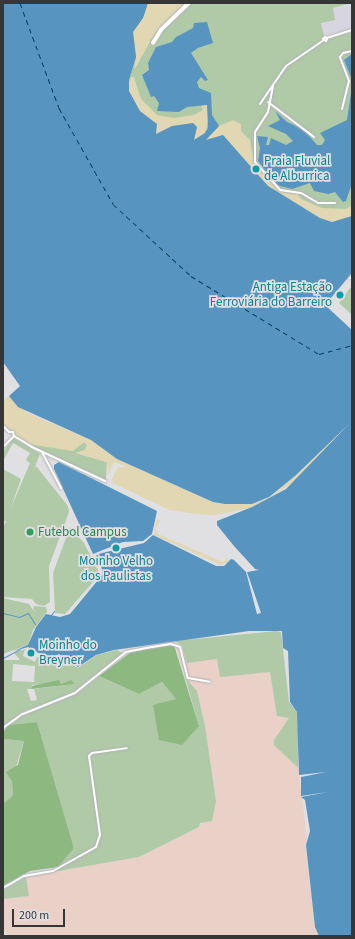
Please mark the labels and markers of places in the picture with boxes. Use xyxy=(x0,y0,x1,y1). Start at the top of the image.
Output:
place label: Praia Fluvial de Alburrica xyxy=(264,154,330,185)
marker: Praia Fluvial de Alburrica xyxy=(251,164,261,174)
place label: Antiga Estação Ferroviária do Barreiro xyxy=(210,280,332,311)
marker: Antiga Estação Ferroviária do Barreiro xyxy=(335,290,345,300)
place label: Futebol Campus xyxy=(38,524,127,540)
marker: Futebol Campus xyxy=(25,527,35,537)
marker: Moinho Velho dos Paulistas xyxy=(111,543,121,553)
place label: Moinho Velho dos Paulistas xyxy=(79,554,153,585)
place label: Moinho do Breyner xyxy=(39,638,97,669)
marker: Moinho do Breyner xyxy=(26,648,36,658)

